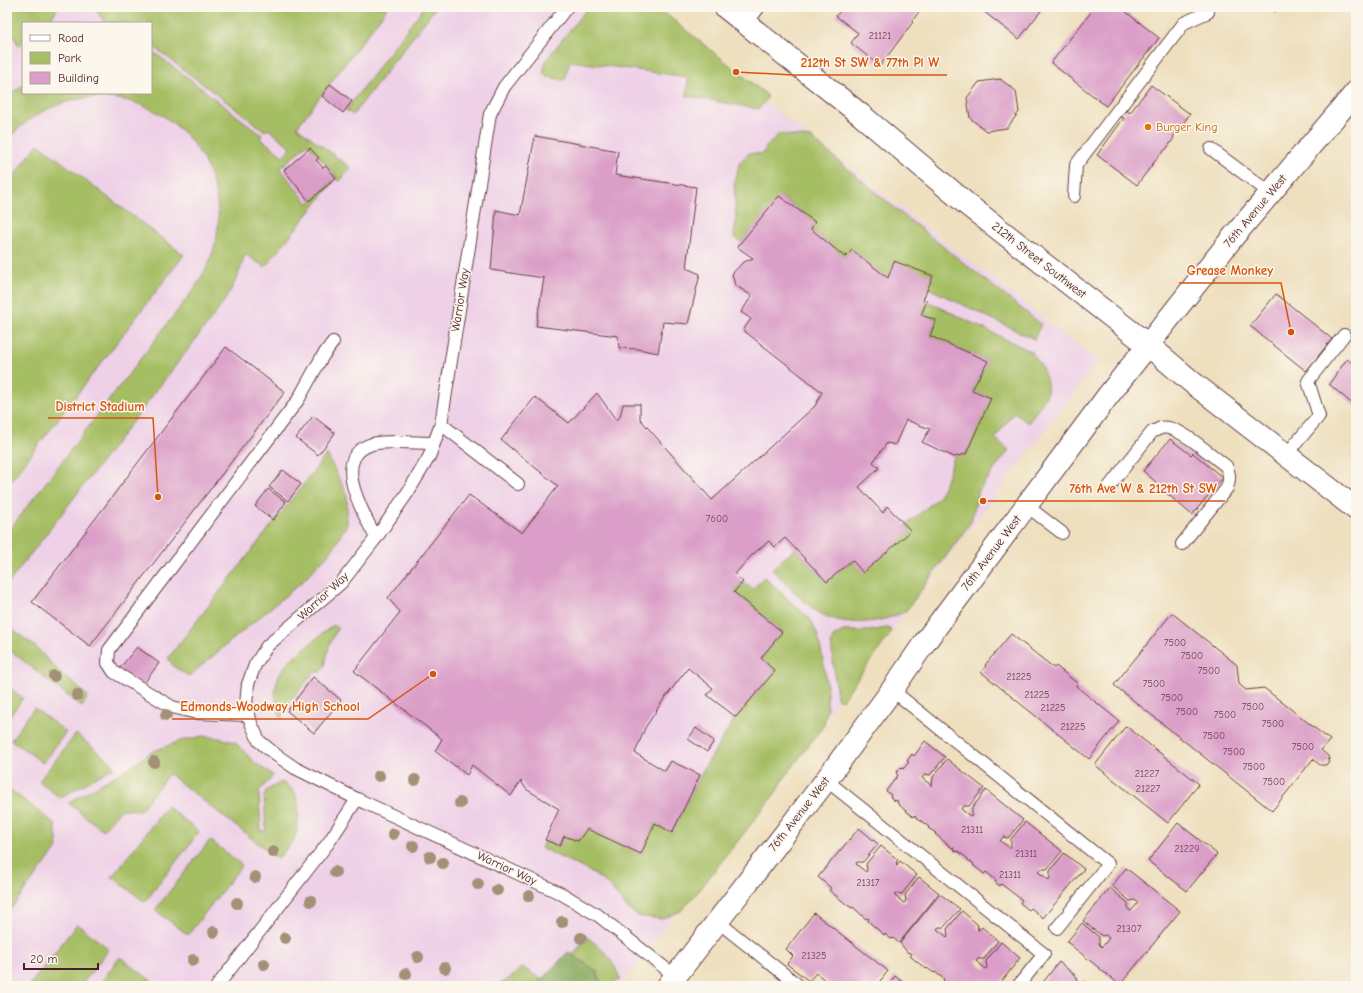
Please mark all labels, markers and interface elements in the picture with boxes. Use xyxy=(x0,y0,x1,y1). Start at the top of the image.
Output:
legend xyxy=(22,22,152,94)
house number: 21121 xyxy=(869,30,891,42)
text: Road xyxy=(58,31,84,45)
callout: 212th St SW & 77th Pl W xyxy=(793,50,947,75)
text: Park xyxy=(58,51,81,65)
text: 212th St SW & 77th Pl W xyxy=(801,55,939,70)
text: Building xyxy=(58,71,99,85)
place label: Burger King xyxy=(1156,120,1218,134)
marker: Burger King xyxy=(1143,122,1153,132)
street label: 76th Avenue West xyxy=(1221,171,1290,250)
street label: 212th Street Southwest xyxy=(989,219,1089,301)
callout: Grease Monkey xyxy=(1179,258,1281,283)
text: Grease Monkey xyxy=(1187,263,1273,278)
street label: Warrior Way xyxy=(448,267,472,333)
callout: District Stadium xyxy=(48,393,153,418)
text: District Stadium xyxy=(55,399,145,414)
callout: 76th Ave W & 212th St SW xyxy=(1061,476,1225,501)
text: 76th Ave W & 212th St SW xyxy=(1069,481,1217,496)
street label: 76th Avenue West xyxy=(958,512,1024,593)
house number: 7600 xyxy=(706,513,728,525)
street label: Warrior Way xyxy=(295,569,352,623)
house number: 7500 xyxy=(1164,637,1186,649)
house number: 7500 xyxy=(1181,650,1203,662)
house number: 7500 xyxy=(1198,665,1220,677)
house number: 21225 xyxy=(1006,671,1032,683)
house number: 7500 xyxy=(1143,678,1165,690)
house number: 21225 xyxy=(1024,689,1050,701)
house number: 7500 xyxy=(1161,692,1183,704)
callout: Edmonds-Woodway High School xyxy=(172,694,368,719)
text: Edmonds-Woodway High School xyxy=(180,699,360,714)
house number: 7500 xyxy=(1242,701,1264,713)
house number: 21225 xyxy=(1040,702,1066,714)
house number: 7500 xyxy=(1176,706,1198,718)
house number: 7500 xyxy=(1214,709,1236,721)
house number: 7500 xyxy=(1262,718,1284,730)
house number: 21225 xyxy=(1060,721,1086,733)
house number: 7500 xyxy=(1203,730,1225,742)
house number: 7500 xyxy=(1292,741,1314,753)
house number: 7500 xyxy=(1223,746,1245,758)
house number: 7500 xyxy=(1243,761,1265,773)
house number: 21227 xyxy=(1135,768,1159,780)
street label: 76th Avenue West xyxy=(766,774,833,854)
house number: 7500 xyxy=(1263,776,1285,788)
house number: 21227 xyxy=(1136,783,1160,795)
house number: 21311 xyxy=(961,824,983,836)
house number: 21229 xyxy=(1175,843,1199,855)
street label: Warrior Way xyxy=(475,848,540,888)
house number: 21311 xyxy=(1015,848,1037,860)
house number: 21311 xyxy=(999,869,1021,881)
house number: 21317 xyxy=(857,877,880,889)
house number: 21307 xyxy=(1116,923,1142,935)
scale bar xyxy=(24,945,98,971)
house number: 21325 xyxy=(802,950,826,962)
text: 20 m xyxy=(30,952,58,966)

